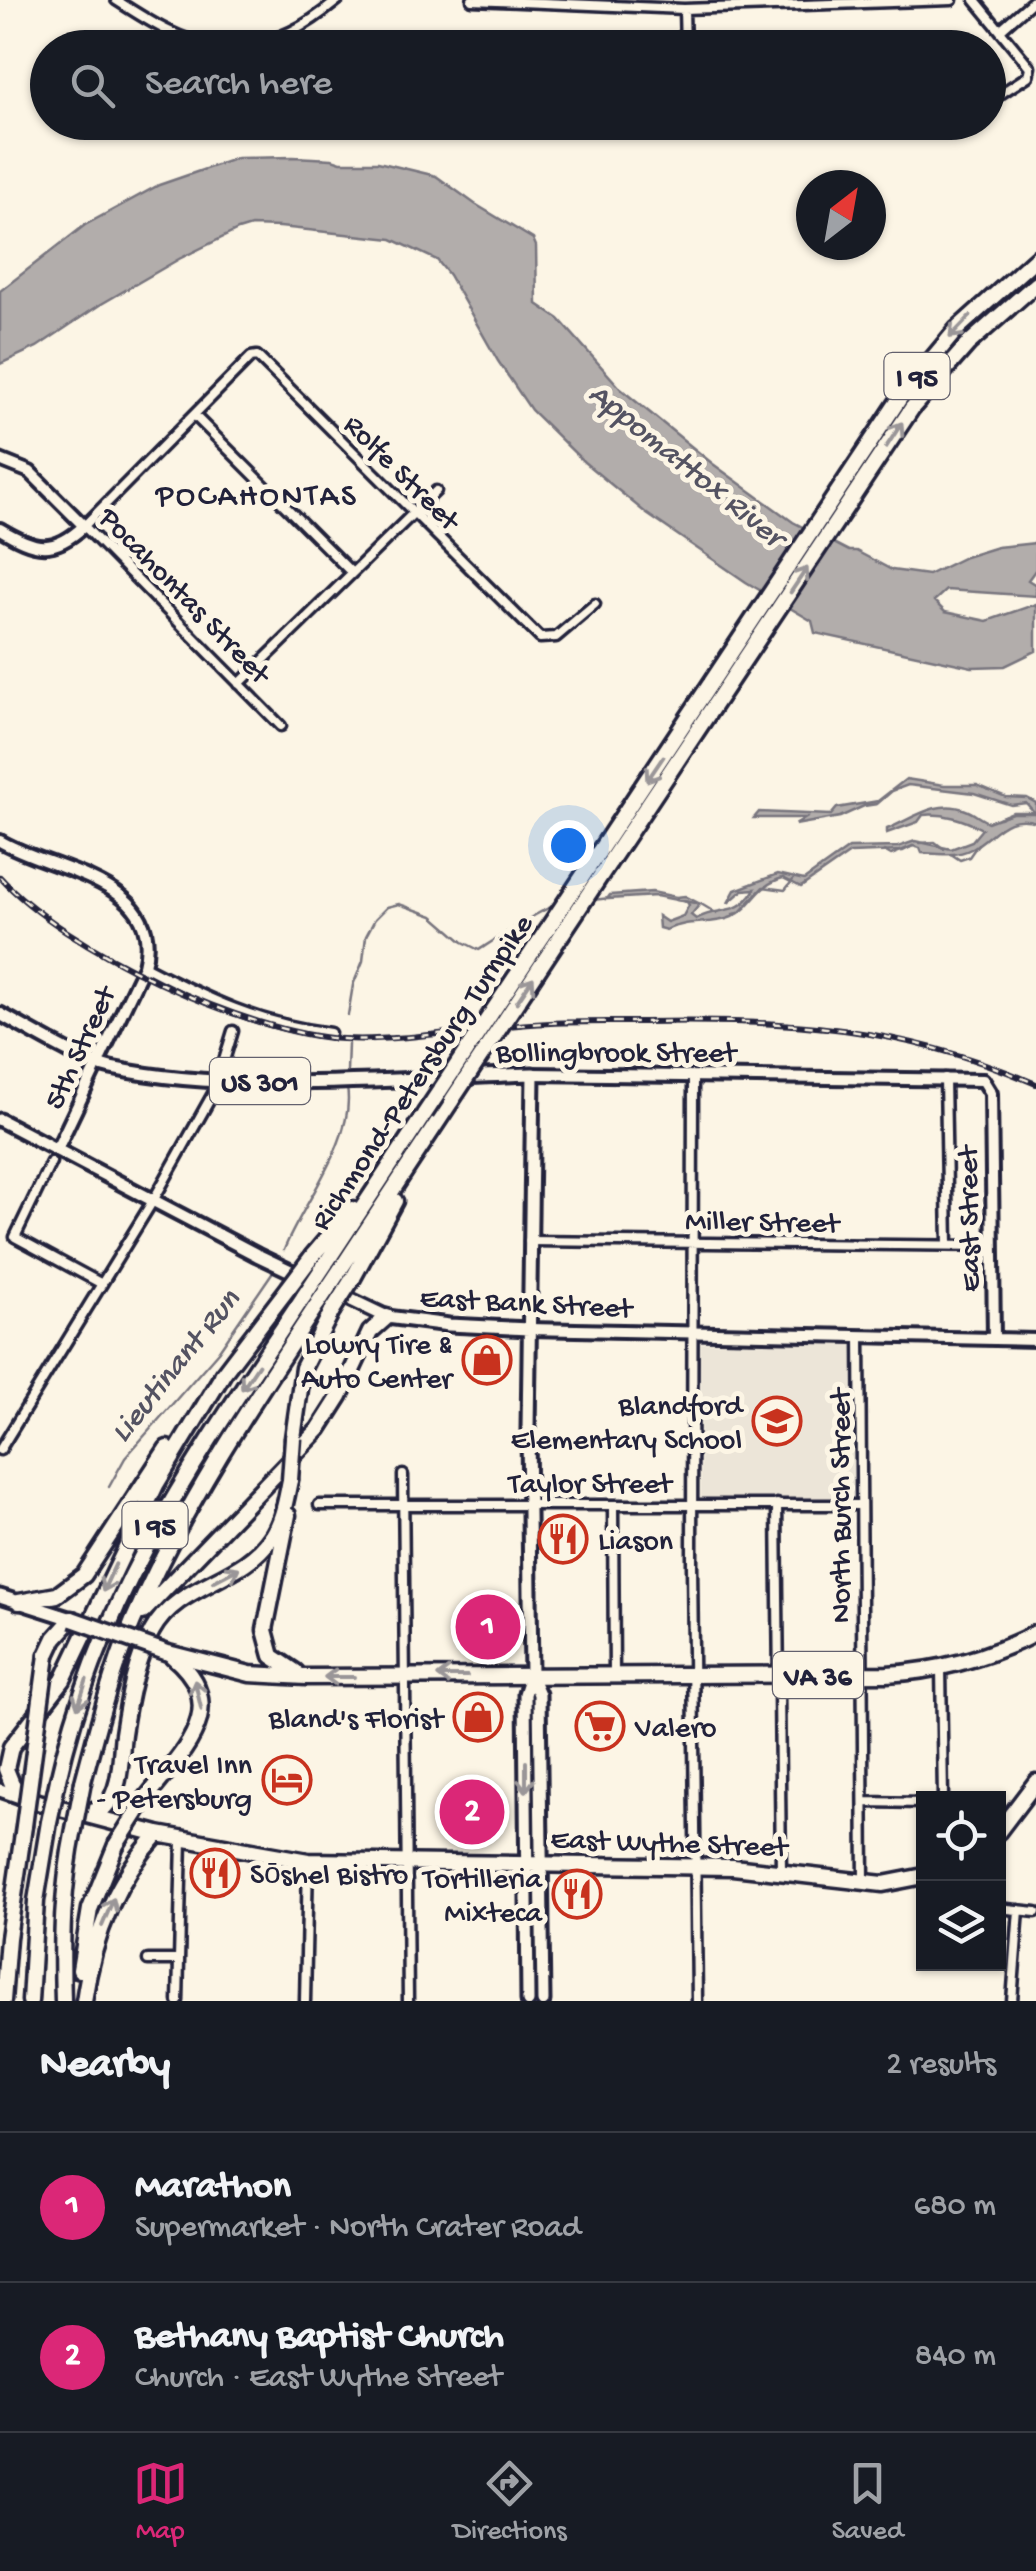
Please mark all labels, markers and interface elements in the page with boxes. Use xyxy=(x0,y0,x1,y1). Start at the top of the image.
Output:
search box xyxy=(30,30,1006,140)
icon: search xyxy=(65,58,120,113)
text: Search here xyxy=(145,63,332,107)
north arrow xyxy=(796,170,886,260)
one-way arrow xyxy=(949,314,972,339)
road number: I 95 xyxy=(884,353,950,399)
water label: Appomattox River xyxy=(580,377,795,561)
street label: Rolfe Street xyxy=(335,409,467,541)
one-way arrow xyxy=(883,421,904,449)
district label: POCAHONTAS xyxy=(155,479,358,517)
street label: Pocahontas Street xyxy=(89,501,278,695)
one-way arrow xyxy=(788,566,809,594)
one-way arrow xyxy=(645,754,666,782)
your location xyxy=(543,820,594,871)
street label: Richmond-Petersburg Turnpike xyxy=(305,909,543,1238)
one-way arrow xyxy=(515,976,536,1004)
street label: 5th Street xyxy=(38,980,127,1116)
street label: Bollingbrook Street xyxy=(495,1038,739,1073)
road number: US 301 xyxy=(210,1058,310,1104)
street label: East Street xyxy=(953,1143,990,1292)
street label: Miller Street xyxy=(685,1206,842,1243)
water label: Lieutinant Run xyxy=(104,1282,251,1451)
street label: East Bank Street xyxy=(419,1282,636,1329)
place label: Lowry Tire & Auto Center xyxy=(301,1330,454,1399)
shop icon: Lowry Tire & Auto Center xyxy=(461,1334,513,1386)
one-way arrow xyxy=(239,1362,260,1390)
street label: North Burch Street xyxy=(826,1386,861,1623)
place label: Blandford Elementary School xyxy=(511,1391,744,1460)
school or university icon: Blandford Elementary School xyxy=(751,1395,803,1447)
street label: Taylor Street xyxy=(507,1469,674,1504)
road number: I 95 xyxy=(122,1502,188,1548)
restaurant icon: Liason xyxy=(537,1513,589,1565)
place label: Liason xyxy=(598,1526,673,1561)
one-way arrow xyxy=(99,1562,118,1592)
one-way arrow xyxy=(210,1565,240,1585)
pin: 1 xyxy=(456,1590,520,1664)
road number: VA 36 xyxy=(773,1652,863,1698)
one-way arrow xyxy=(436,1667,468,1686)
one-way arrow xyxy=(324,1668,356,1686)
one-way arrow xyxy=(72,1677,90,1709)
one-way arrow xyxy=(188,1679,206,1711)
shop icon: Bland's Florist xyxy=(452,1691,504,1743)
supermarket icon: Valero xyxy=(574,1700,626,1752)
place label: Bland's Florist xyxy=(268,1704,446,1739)
place label: Valero xyxy=(634,1713,717,1748)
place label: Travel Inn - Petersburg xyxy=(96,1750,252,1819)
hotel icon: Travel Inn - Petersburg xyxy=(261,1754,313,1806)
one-way arrow xyxy=(516,1760,536,1793)
pin: 2 xyxy=(440,1774,504,1850)
map controls xyxy=(916,1791,1006,1971)
button: locate xyxy=(916,1791,1006,1881)
street label: East Wythe Street xyxy=(550,1824,791,1867)
restaurant icon: Sōshel Bistro xyxy=(189,1847,241,1899)
place label: Sōshel Bistro xyxy=(250,1860,408,1895)
place label: Tortilleria Mixteca xyxy=(421,1864,543,1933)
restaurant icon: Tortilleria Mixteca xyxy=(551,1868,603,1920)
button: layers xyxy=(916,1881,1006,1971)
one-way arrow xyxy=(100,1897,118,1928)
text: Nearby xyxy=(40,2042,170,2091)
text: 2 results xyxy=(886,2047,996,2085)
text: Marathon xyxy=(135,2166,291,2210)
text: 1 xyxy=(66,2188,79,2226)
text: 680 m xyxy=(914,2188,996,2226)
text: Supermarket · North Crater Road xyxy=(135,2210,581,2248)
text: Bethany Baptist Church xyxy=(135,2316,504,2360)
text: 2 xyxy=(65,2338,80,2376)
text: 840 m xyxy=(915,2338,996,2376)
text: Church · East Wythe Street xyxy=(135,2360,502,2398)
tab: Map xyxy=(133,2456,188,2549)
tab: Directions xyxy=(453,2456,567,2549)
tab: Saved xyxy=(832,2456,903,2549)

